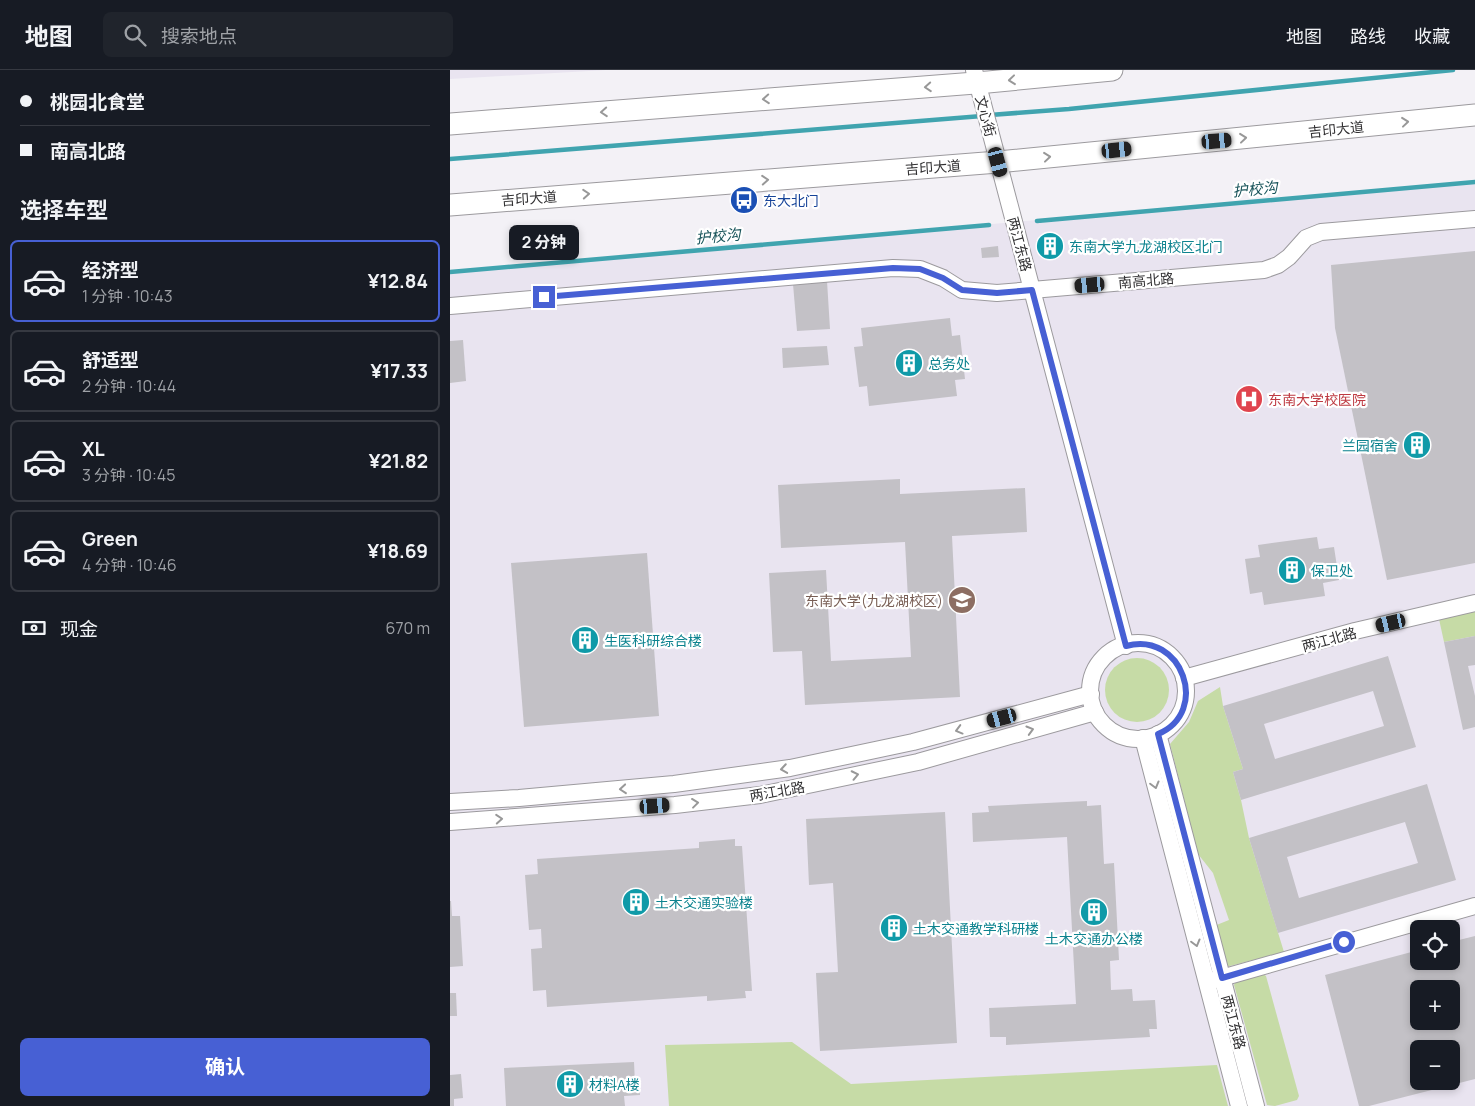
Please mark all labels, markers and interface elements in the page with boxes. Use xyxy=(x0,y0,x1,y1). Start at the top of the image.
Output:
search box xyxy=(103,12,453,57)
text: 地图 xyxy=(25,19,73,52)
icon: search xyxy=(121,21,149,49)
text: 搜索地点 xyxy=(161,23,237,49)
text: 地图 xyxy=(1286,24,1322,48)
text: 路线 xyxy=(1350,24,1386,48)
text: 收藏 xyxy=(1414,24,1450,48)
one-way arrow xyxy=(1007,74,1015,85)
one-way arrow xyxy=(924,81,932,92)
text: 桃园北食堂 xyxy=(50,89,145,115)
street label: 文心街 xyxy=(971,93,1001,139)
one-way arrow xyxy=(762,94,770,105)
one-way arrow xyxy=(600,106,608,117)
street label: 吉印大道 xyxy=(1307,117,1365,141)
one-way arrow xyxy=(1401,117,1409,128)
car xyxy=(1201,132,1232,150)
one-way arrow xyxy=(1239,133,1247,144)
text: 南高北路 xyxy=(50,138,126,164)
car xyxy=(1101,141,1132,159)
car xyxy=(986,146,1009,178)
one-way arrow xyxy=(1043,152,1051,163)
street label: 吉印大道 xyxy=(904,156,962,178)
one-way arrow xyxy=(762,175,770,186)
water label: 护校沟 xyxy=(1232,176,1280,201)
bus stop icon: 东大北门 xyxy=(729,185,759,215)
street label: 吉印大道 xyxy=(500,187,558,209)
one-way arrow xyxy=(582,189,590,200)
place label: 东大北门 xyxy=(763,191,819,210)
text: 选择车型 xyxy=(20,195,108,225)
street label: 两江东路 xyxy=(1004,214,1036,274)
water label: 护校沟 xyxy=(695,223,743,248)
callout: 2 分钟 xyxy=(509,224,579,260)
text: 2 分钟 xyxy=(522,231,566,253)
building icon: 东南大学九龙湖校区北门 xyxy=(1035,231,1065,261)
place label: 东南大学九龙湖校区北门 xyxy=(1069,237,1223,256)
text: 经济型 xyxy=(82,257,139,283)
icon: car xyxy=(22,259,67,304)
text: ¥12.84 xyxy=(368,268,428,294)
street label: 南高北路 xyxy=(1117,268,1175,292)
car xyxy=(1074,276,1105,294)
text: 1 分钟 · 10:43 xyxy=(82,285,173,307)
route end xyxy=(533,286,555,308)
text: 舒适型 xyxy=(82,347,139,373)
building icon: 总务处 xyxy=(894,348,924,378)
icon: car xyxy=(22,349,67,394)
place label: 总务处 xyxy=(928,354,970,373)
text: ¥17.33 xyxy=(370,358,428,384)
text: 2 分钟 · 10:44 xyxy=(82,375,176,397)
hospital icon: 东南大学校医院 xyxy=(1234,384,1264,414)
place label: 东南大学校医院 xyxy=(1268,390,1366,409)
building icon: 兰园宿舍 xyxy=(1402,430,1432,460)
text: XL xyxy=(82,436,105,462)
place label: 兰园宿舍 xyxy=(1342,436,1398,455)
icon: car xyxy=(22,439,67,484)
text: ¥21.82 xyxy=(369,448,428,474)
text: 3 分钟 · 10:45 xyxy=(82,464,176,486)
text: Green xyxy=(82,526,138,552)
icon: car xyxy=(22,529,67,574)
text: ¥18.69 xyxy=(368,538,428,564)
text: 4 分钟 · 10:46 xyxy=(82,554,177,576)
building icon: 保卫处 xyxy=(1277,555,1307,585)
place label: 保卫处 xyxy=(1311,561,1353,580)
school or university icon: 东南大学(九龙湖校区) xyxy=(947,585,977,615)
place label: 东南大学(九龙湖校区) xyxy=(805,591,943,610)
car xyxy=(1374,612,1407,634)
icon: cash xyxy=(20,614,48,642)
text: 现金 xyxy=(60,616,98,642)
text: 670 m xyxy=(386,617,430,639)
street label: 两江北路 xyxy=(1299,623,1359,655)
building icon: 生医科研综合楼 xyxy=(570,625,600,655)
place label: 生医科研综合楼 xyxy=(604,631,702,650)
car xyxy=(985,707,1018,729)
one-way arrow xyxy=(956,724,964,734)
one-way arrow xyxy=(1025,725,1034,736)
one-way arrow xyxy=(779,763,787,774)
one-way arrow xyxy=(851,770,860,781)
street label: 两江北路 xyxy=(748,777,806,805)
one-way arrow xyxy=(1150,781,1160,789)
one-way arrow xyxy=(618,783,626,794)
car xyxy=(639,797,670,815)
one-way arrow xyxy=(692,798,700,809)
one-way arrow xyxy=(495,814,503,825)
building icon: 土木交通实验楼 xyxy=(621,887,651,917)
place label: 土木交通实验楼 xyxy=(655,893,753,912)
building icon: 土木交通办公楼 xyxy=(1079,897,1109,927)
building icon: 土木交通教学科研楼 xyxy=(879,913,909,943)
place label: 土木交通教学科研楼 xyxy=(913,919,1039,938)
map controls xyxy=(1410,920,1460,1090)
button: locate xyxy=(1410,920,1460,970)
place label: 土木交通办公楼 xyxy=(1045,929,1143,948)
route start xyxy=(1333,931,1355,953)
one-way arrow xyxy=(1191,938,1201,946)
button: + xyxy=(1410,980,1460,1030)
street label: 两江东路 xyxy=(1218,992,1250,1052)
button: 确认 xyxy=(20,1038,430,1096)
button: − xyxy=(1410,1040,1460,1090)
building icon: 材料A楼 xyxy=(555,1069,585,1099)
place label: 材料A楼 xyxy=(589,1075,640,1094)

